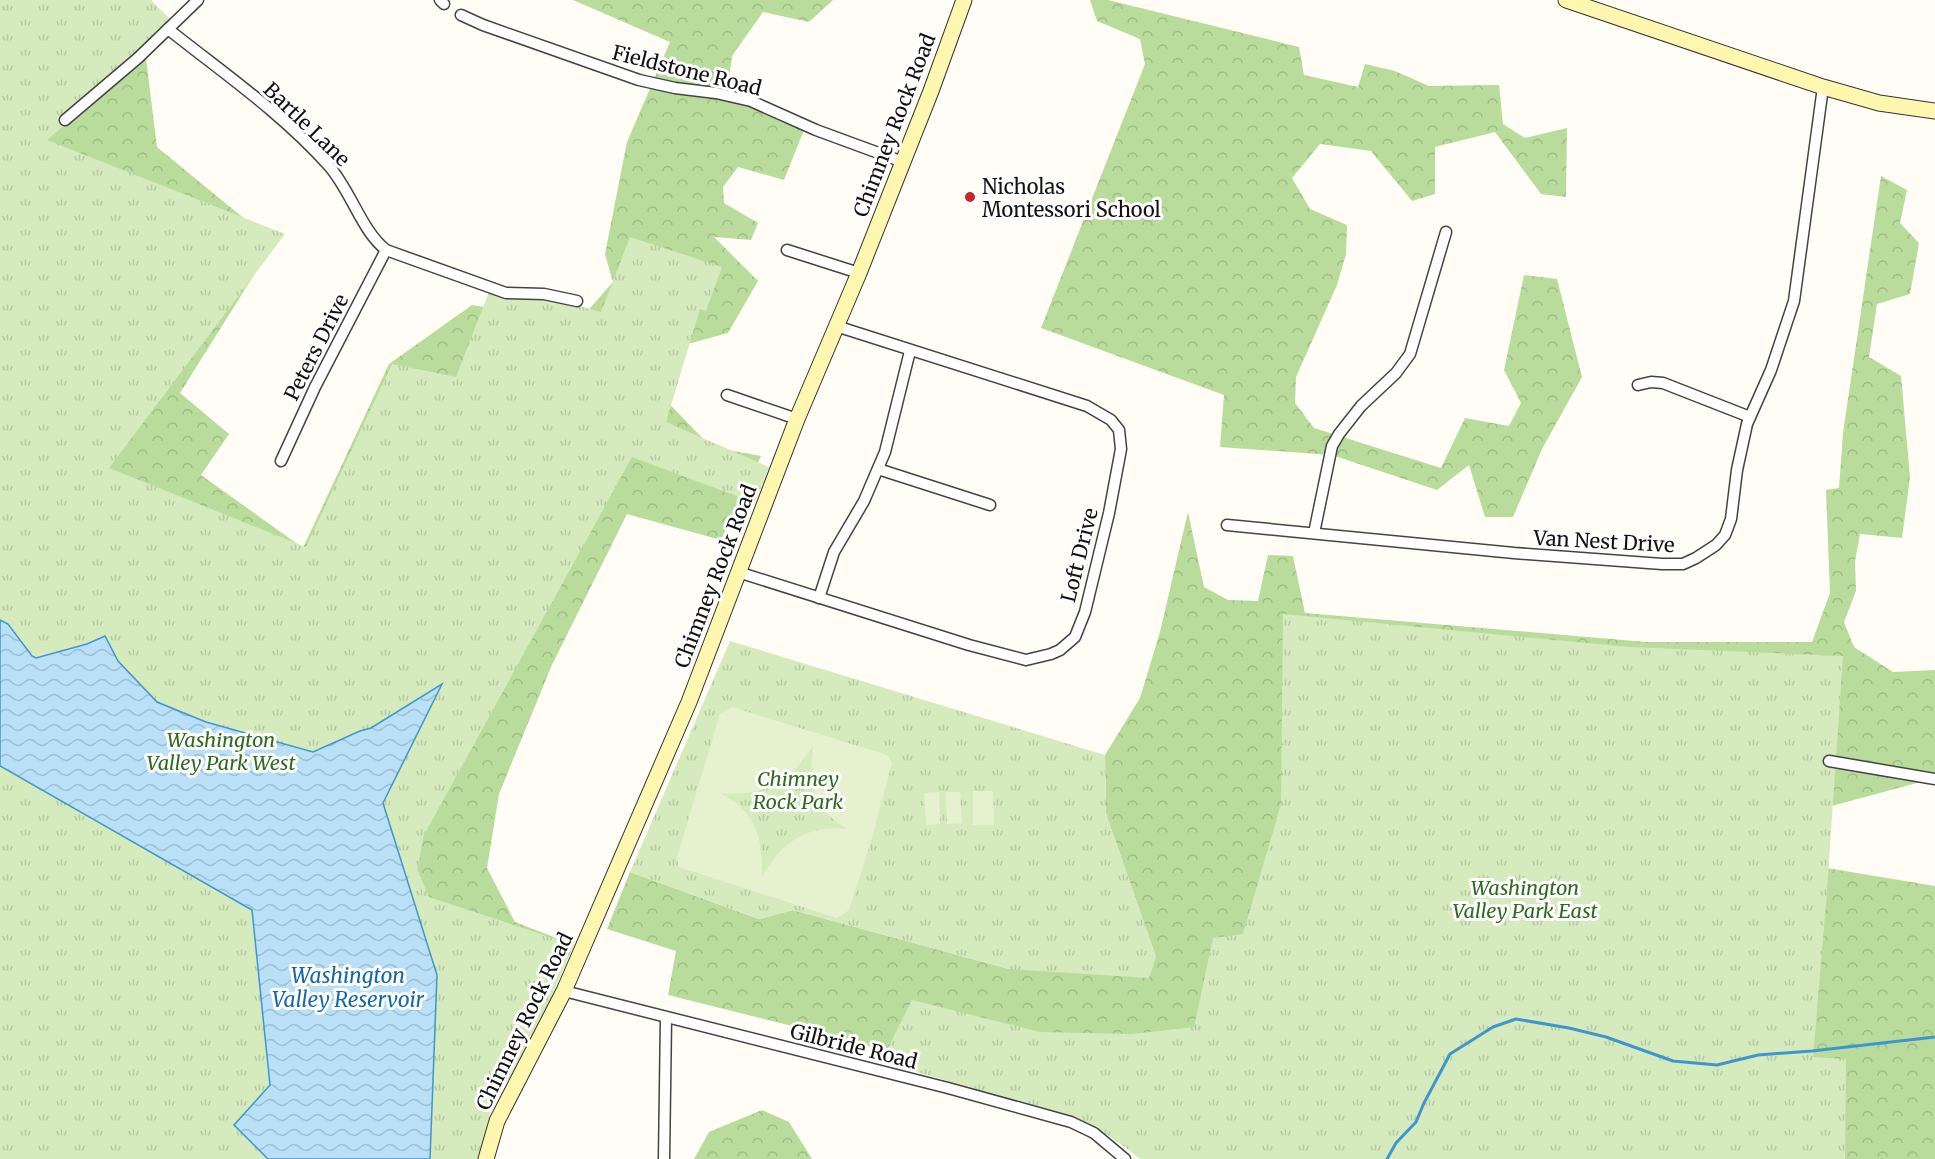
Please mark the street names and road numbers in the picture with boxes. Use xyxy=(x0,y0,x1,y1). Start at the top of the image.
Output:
street label: Chimney Rock Road xyxy=(847,30,941,220)
street label: Fieldstone Road xyxy=(610,39,764,101)
street label: Bartle Lane xyxy=(259,77,355,171)
street label: Peters Drive xyxy=(279,290,353,404)
street label: Chimney Rock Road xyxy=(668,481,762,671)
street label: Loft Drive xyxy=(1055,505,1103,605)
street label: Van Nest Drive xyxy=(1532,525,1675,557)
street label: Chimney Rock Road xyxy=(470,928,578,1114)
street label: Gilbride Road xyxy=(788,1018,920,1074)

